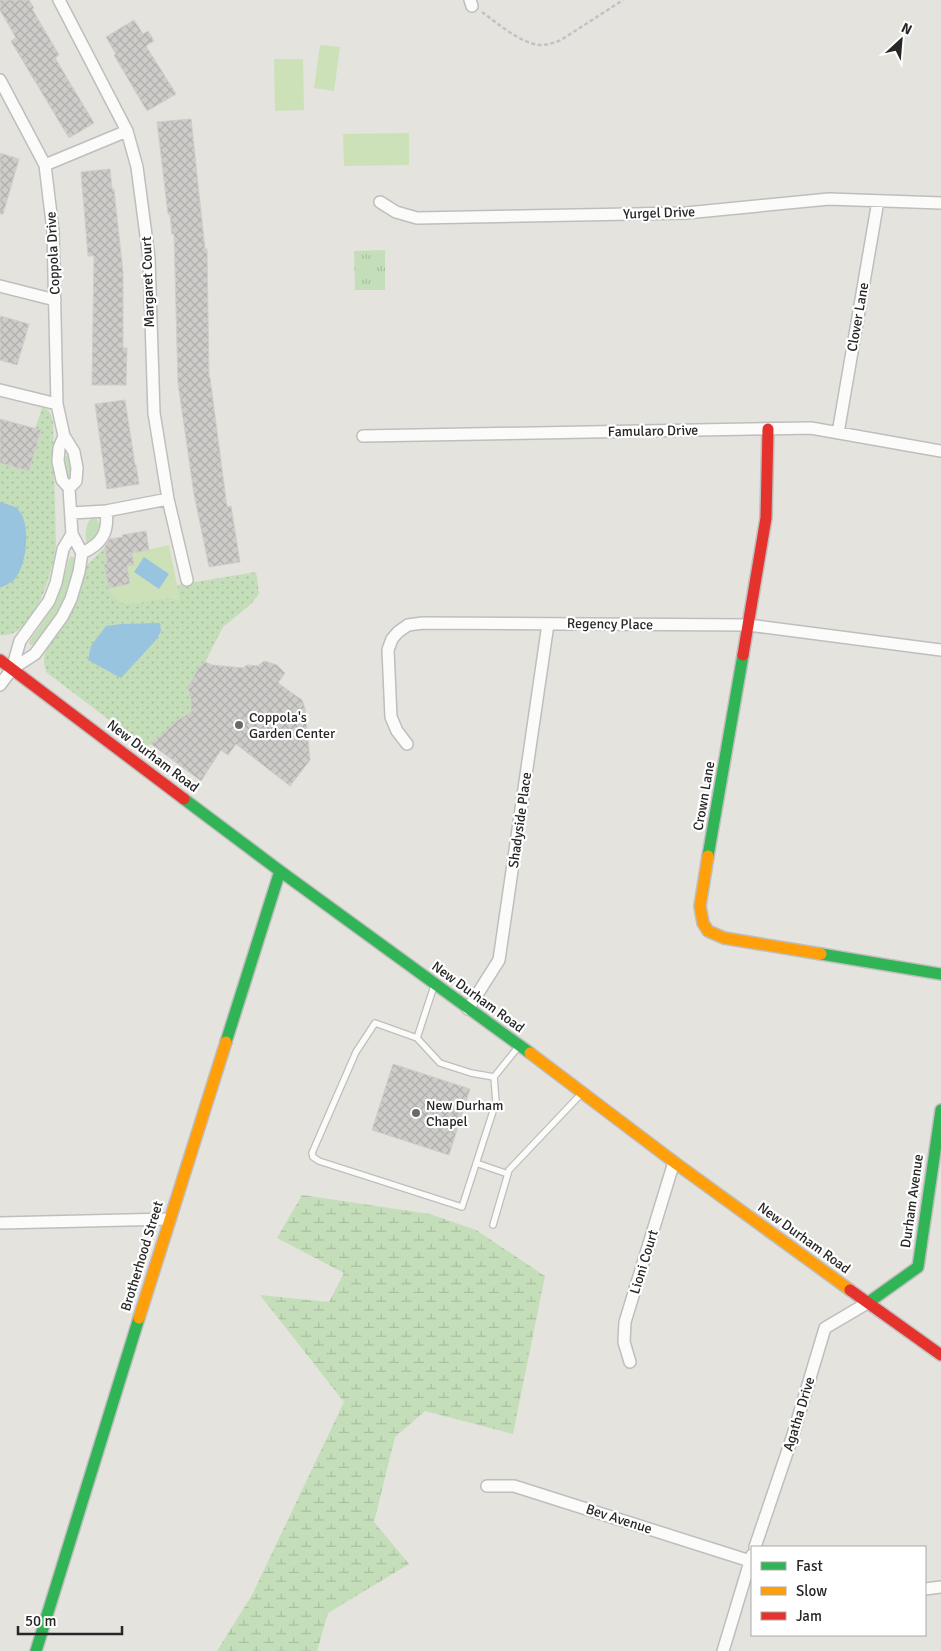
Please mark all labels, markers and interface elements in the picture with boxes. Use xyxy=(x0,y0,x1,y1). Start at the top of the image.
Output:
north arrow xyxy=(876,15,926,65)
text: N xyxy=(898,19,915,39)
street label: Yurgel Drive xyxy=(623,203,695,223)
street label: Coppola Drive xyxy=(42,211,64,295)
street label: Margaret Court xyxy=(138,236,158,328)
street label: Clover Lane xyxy=(844,281,872,353)
street label: Famularo Drive xyxy=(608,422,698,440)
street label: Regency Place xyxy=(567,615,653,633)
place label: Coppola's Garden Center xyxy=(249,709,336,742)
street label: New Durham Road xyxy=(104,716,202,796)
marker: Coppola's Garden Center xyxy=(233,719,245,731)
street label: Crown Lane xyxy=(690,760,718,832)
street label: Shadyside Place xyxy=(505,771,535,869)
street label: New Durham Road xyxy=(428,958,528,1036)
place label: New Durham Chapel xyxy=(426,1097,503,1130)
marker: New Durham Chapel xyxy=(410,1107,422,1119)
street label: Durham Avenue xyxy=(897,1153,927,1249)
street label: Brotherhood Street xyxy=(117,1199,167,1313)
street label: New Durham Road xyxy=(754,1199,854,1277)
street label: Lioni Court xyxy=(626,1228,662,1296)
street label: Agatha Drive xyxy=(780,1375,818,1453)
street label: Bev Avenue xyxy=(584,1500,654,1538)
legend xyxy=(751,1546,926,1636)
text: Fast xyxy=(796,1557,823,1575)
text: Slow xyxy=(796,1582,827,1600)
scale bar xyxy=(18,1604,121,1636)
text: Jam xyxy=(796,1607,822,1625)
text: 50 m xyxy=(25,1612,56,1630)

